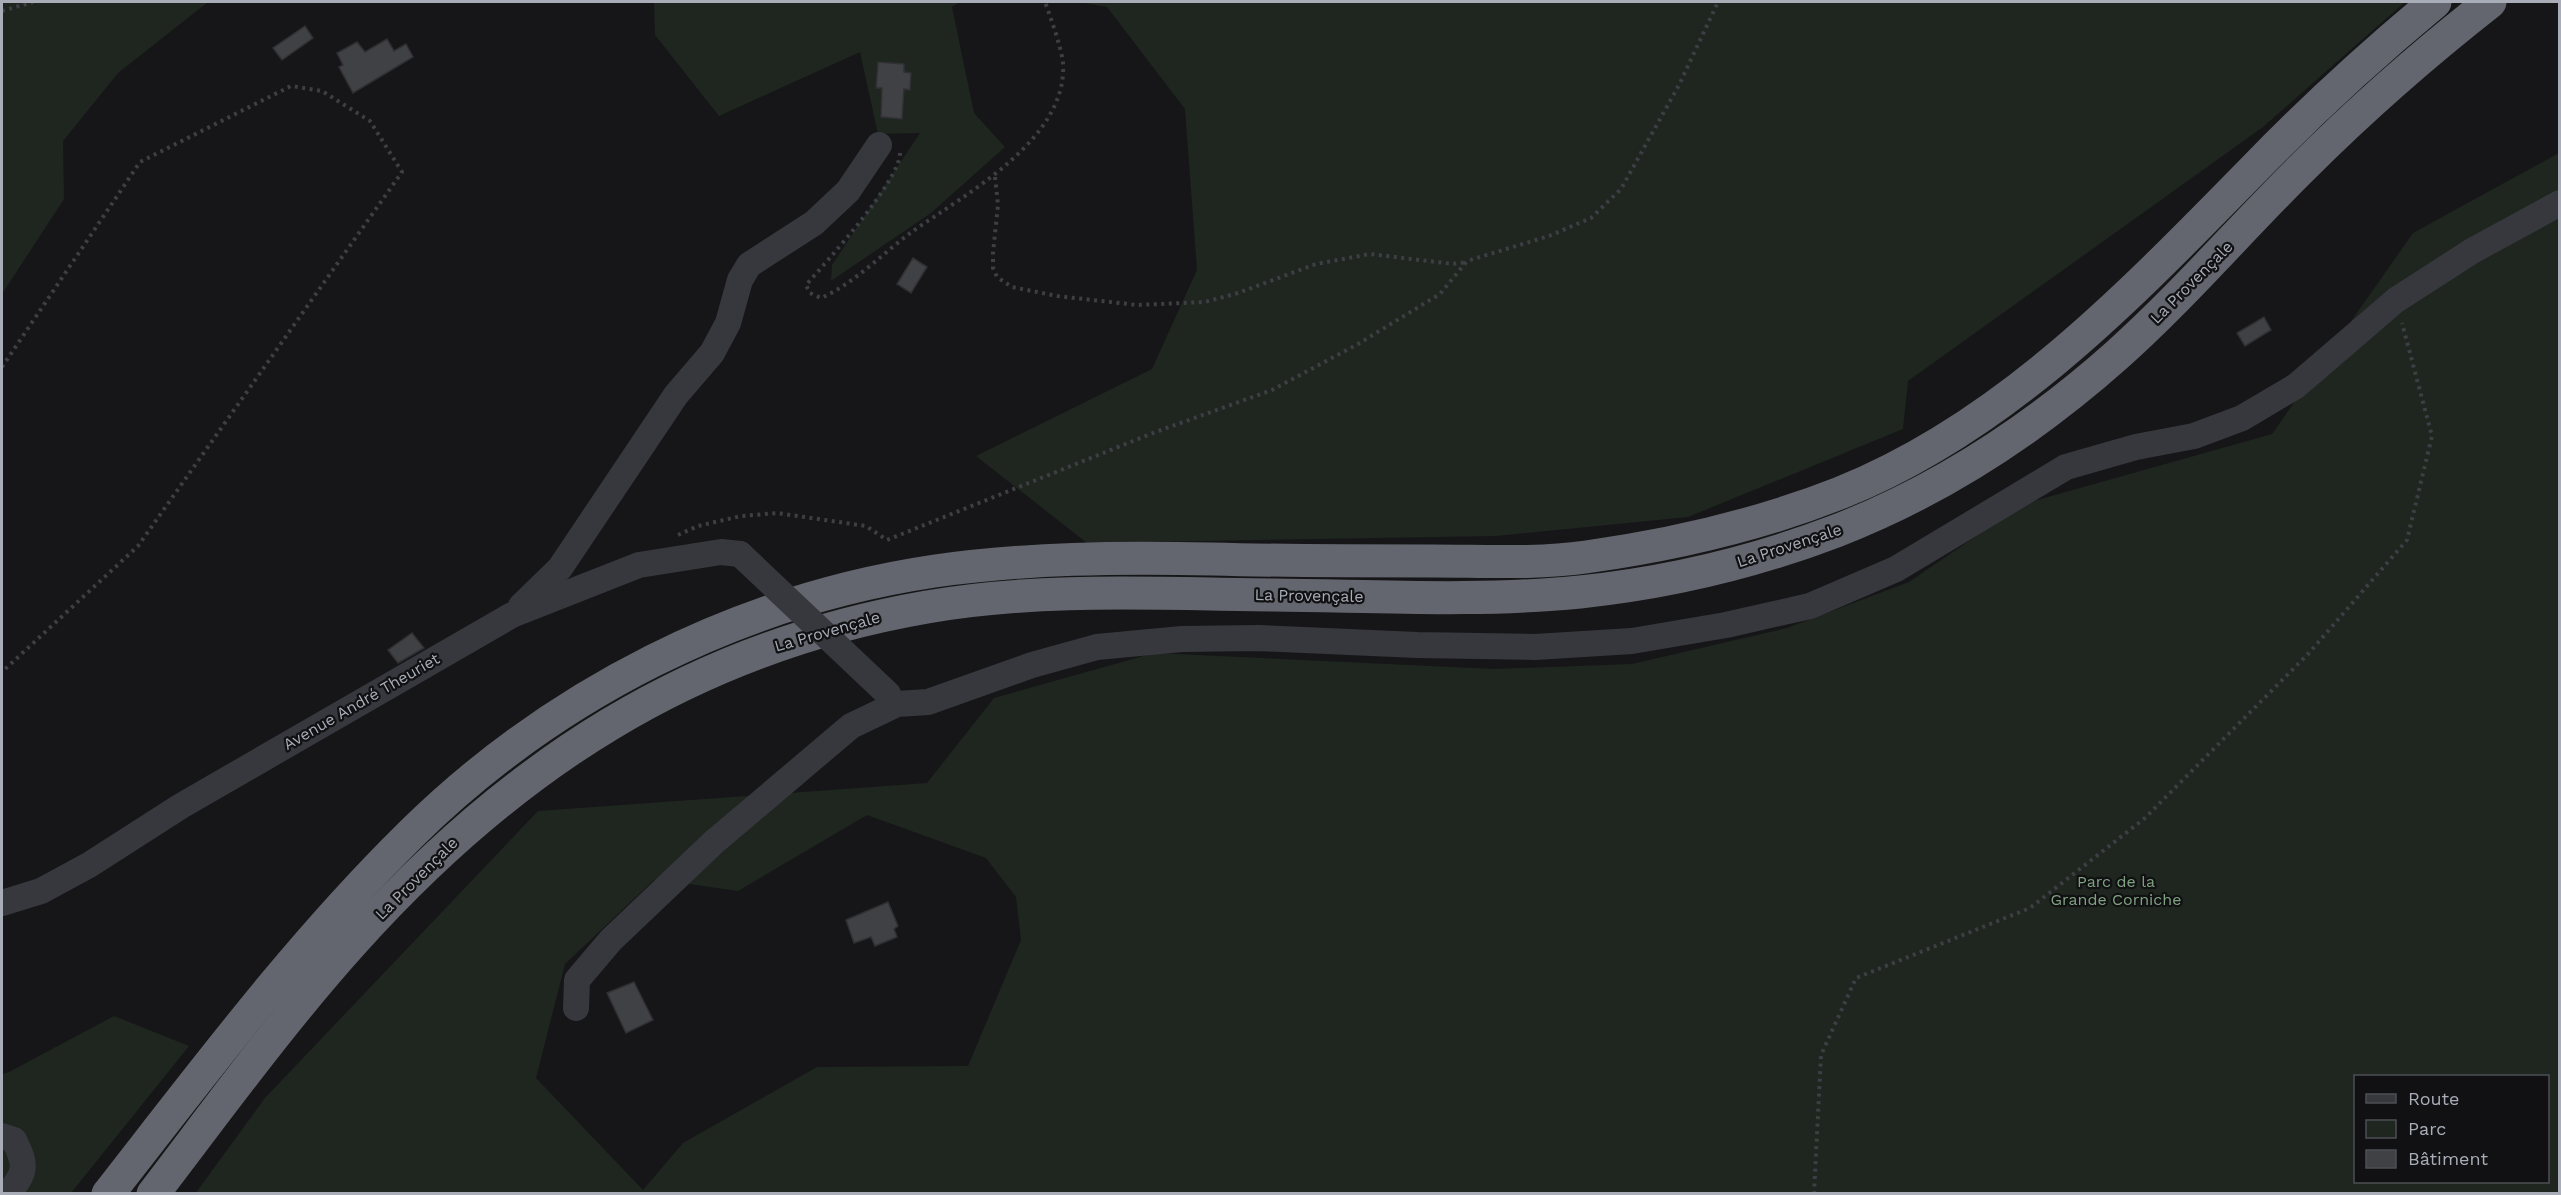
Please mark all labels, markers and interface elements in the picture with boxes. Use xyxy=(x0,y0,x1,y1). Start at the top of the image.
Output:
street label: La Provençale xyxy=(2146,237,2237,328)
street label: La Provençale xyxy=(1734,520,1844,571)
street label: La Provençale xyxy=(1254,585,1364,606)
street label: La Provençale xyxy=(772,607,882,656)
street label: Avenue André Theuriet xyxy=(280,649,443,754)
street label: La Provençale xyxy=(371,833,462,924)
park label: Parc de la Grande Corniche xyxy=(2051,872,2181,909)
legend xyxy=(2354,1075,2549,1183)
text: Route xyxy=(2408,1088,2460,1109)
text: Parc xyxy=(2408,1118,2446,1139)
text: Bâtiment xyxy=(2408,1148,2488,1169)

